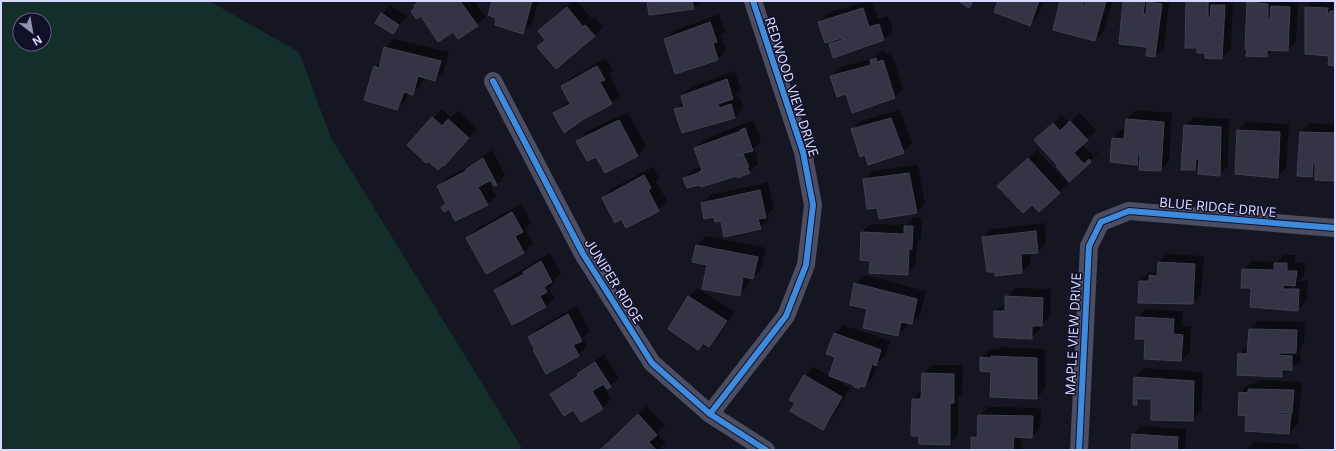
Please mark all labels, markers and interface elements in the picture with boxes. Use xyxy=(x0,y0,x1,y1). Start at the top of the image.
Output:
north arrow xyxy=(12,12,52,52)
street label: REDWOOD VIEW DRIVE xyxy=(762,15,822,159)
text: N xyxy=(30,32,44,49)
street label: BLUE RIDGE DRIVE xyxy=(1159,194,1277,220)
street label: JUNIPER RIDGE xyxy=(581,236,647,326)
street label: MAPLE VIEW DRIVE xyxy=(1062,272,1084,396)

